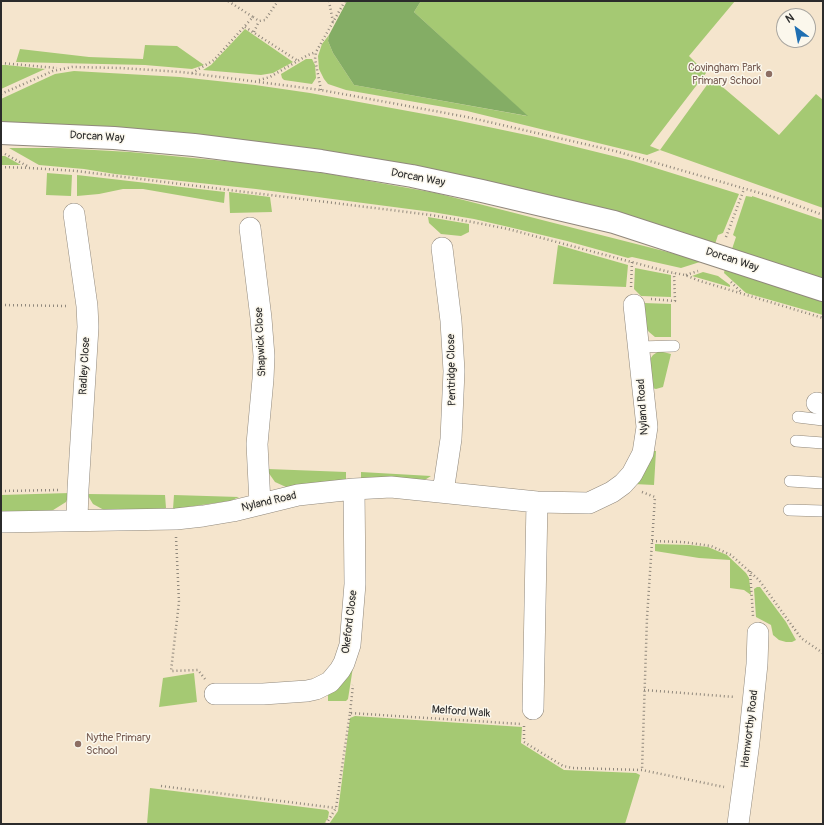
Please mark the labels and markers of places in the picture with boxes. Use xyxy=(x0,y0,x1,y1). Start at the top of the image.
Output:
place label: Covingham Park Primary School xyxy=(688,61,761,87)
marker: Covingham Park Primary School xyxy=(764,69,774,79)
place label: Nythe Primary School xyxy=(86,731,151,757)
marker: Nythe Primary School xyxy=(73,739,83,749)

